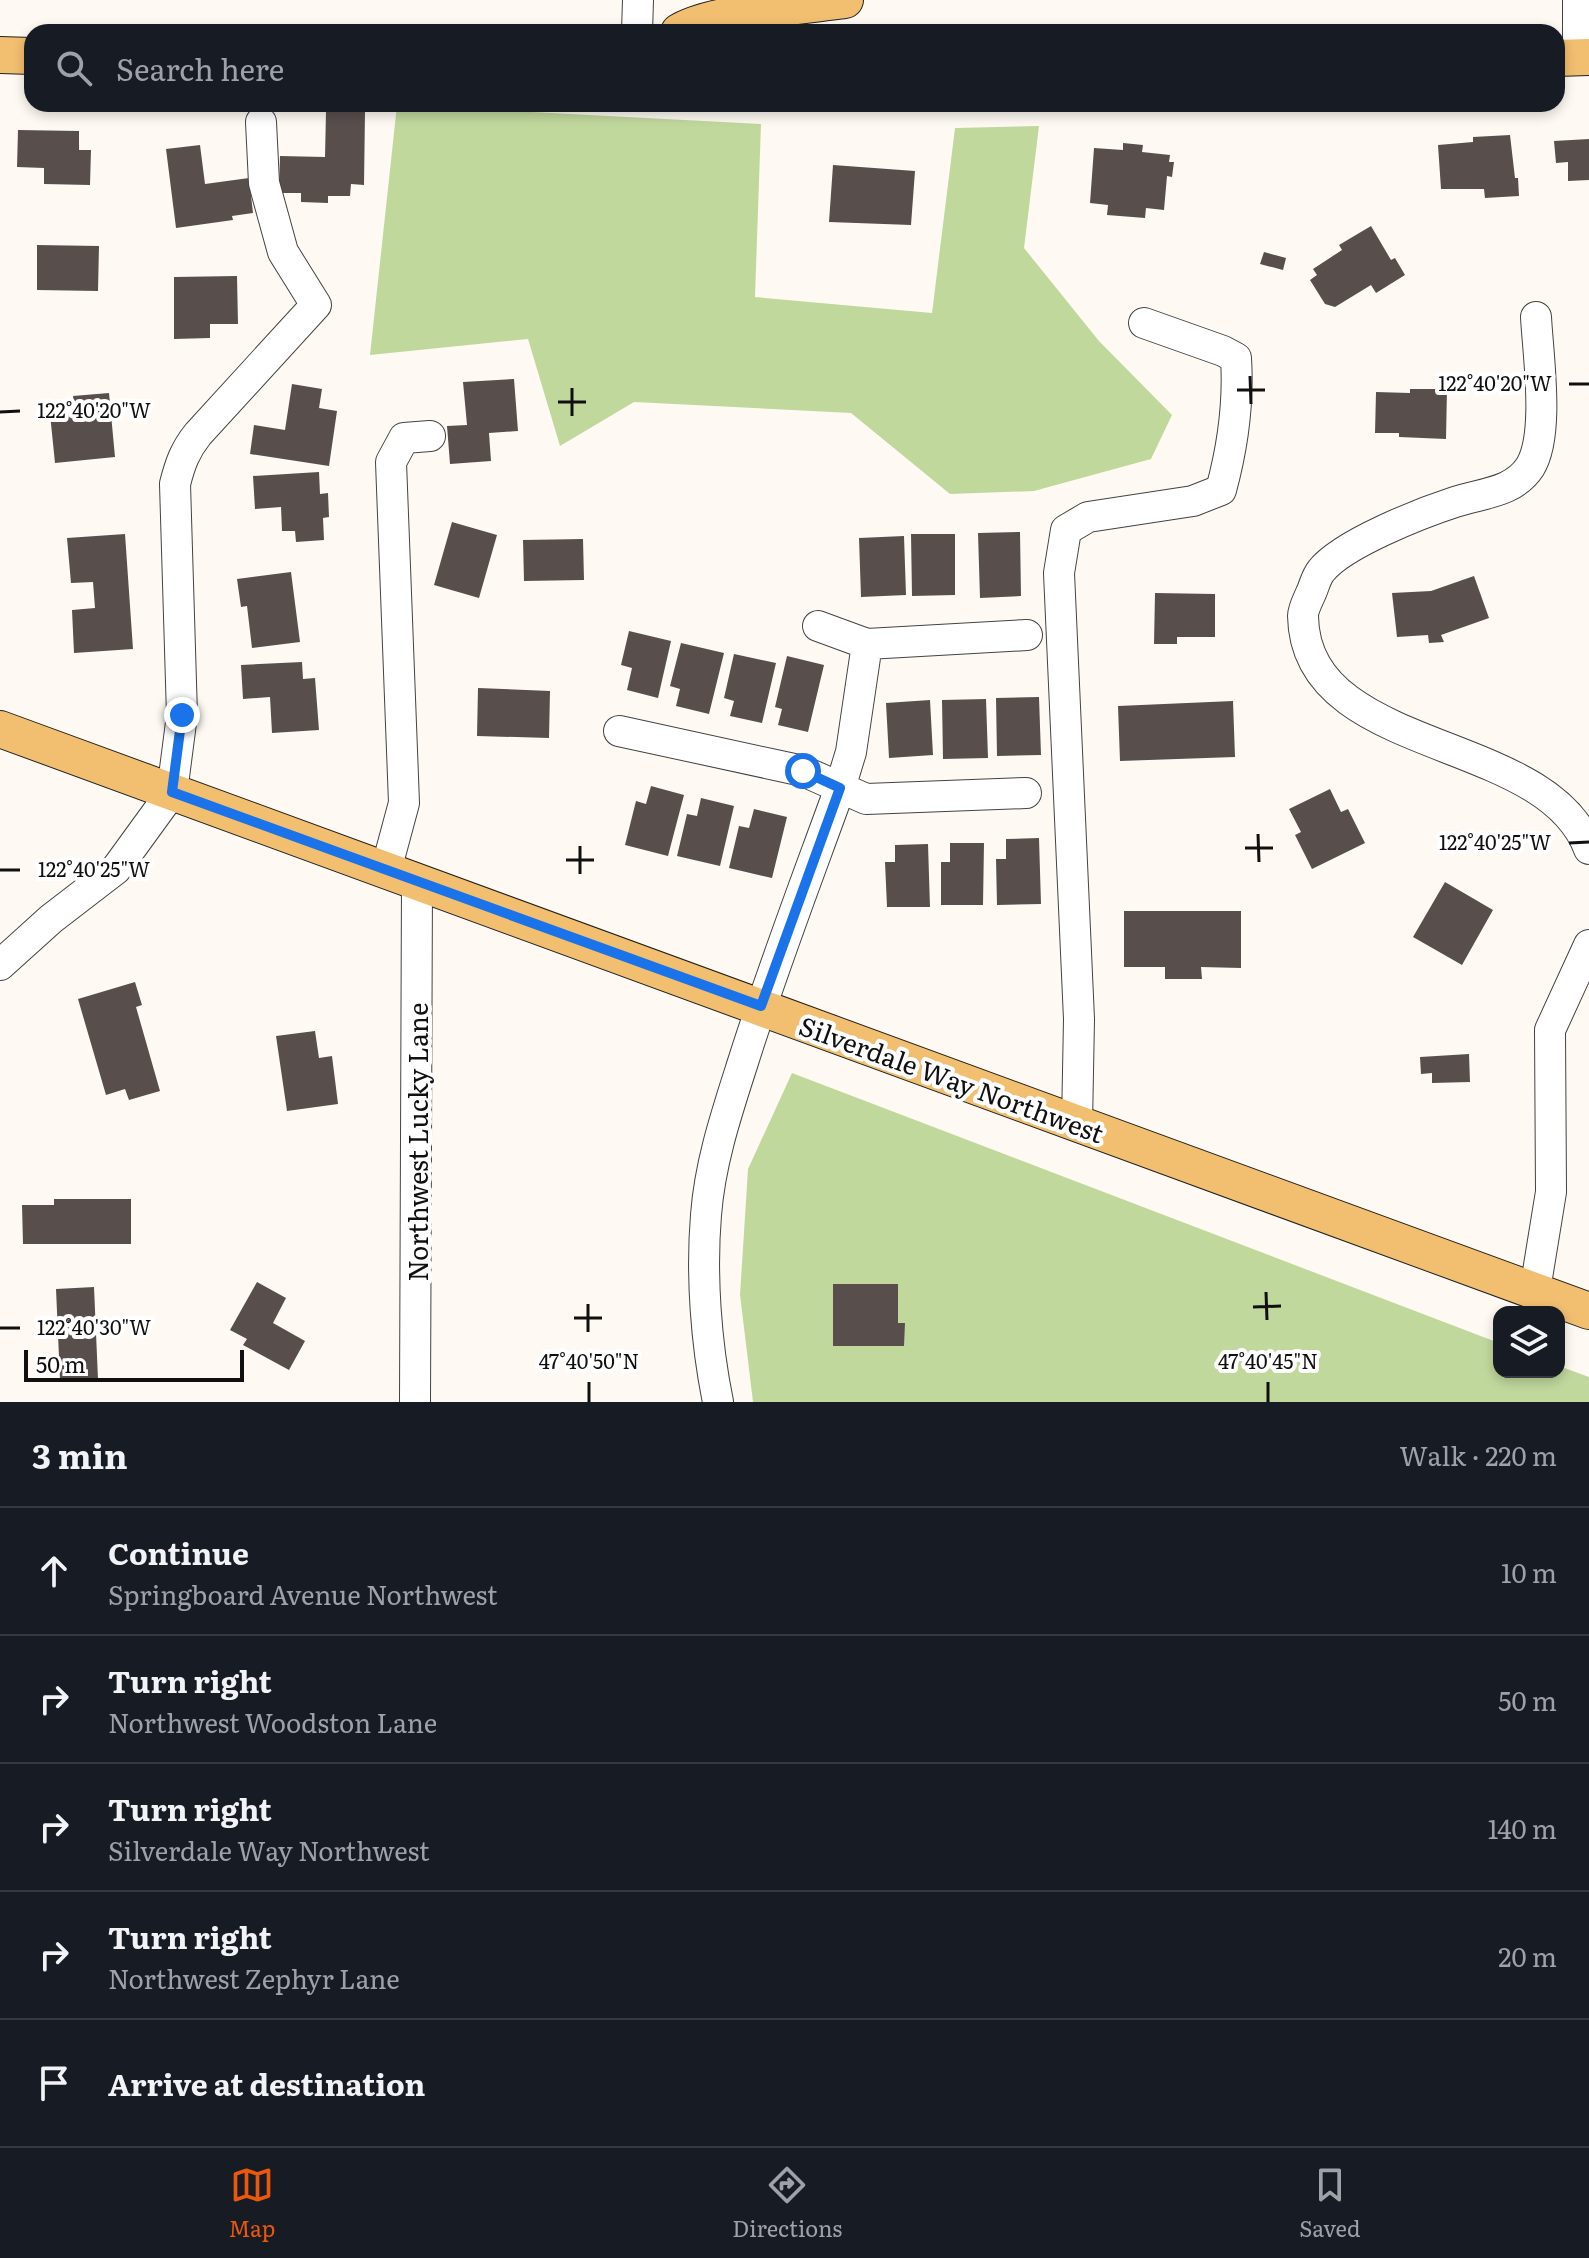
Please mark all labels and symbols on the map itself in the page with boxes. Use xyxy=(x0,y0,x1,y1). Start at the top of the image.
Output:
text: 122°40'20"W xyxy=(1438,367,1552,397)
text: 122°40'20"W xyxy=(37,394,151,424)
route end xyxy=(164,697,200,733)
route start xyxy=(785,753,821,789)
text: 122°40'25"W xyxy=(1439,826,1551,856)
text: 122°40'25"W xyxy=(38,853,150,883)
street label: Northwest Lucky Lane xyxy=(397,1003,436,1281)
street label: Silverdale Way Northwest xyxy=(794,1005,1110,1151)
text: 122°40'30"W xyxy=(37,1311,151,1341)
text: 47°40'50"N xyxy=(539,1345,639,1375)
text: 47°40'45"N xyxy=(1218,1345,1318,1375)
scale bar xyxy=(24,1346,244,1382)

